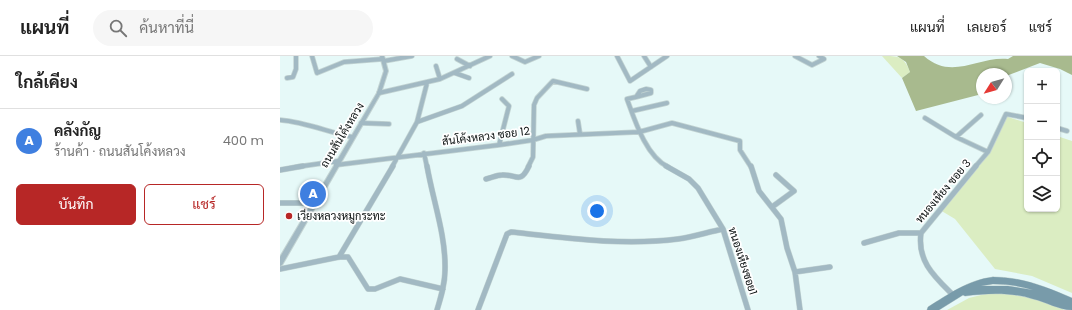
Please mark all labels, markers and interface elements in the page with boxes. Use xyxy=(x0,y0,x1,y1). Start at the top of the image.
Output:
search box xyxy=(93,10,373,46)
text: แผนที่ xyxy=(20,14,69,41)
icon: search xyxy=(107,17,129,39)
text: ค้นหาที่นี่ xyxy=(139,17,194,38)
text: แผนที่ xyxy=(910,17,945,37)
text: เลเยอร์ xyxy=(967,17,1007,37)
text: แชร์ xyxy=(1029,17,1052,37)
north arrow xyxy=(976,68,1012,104)
map controls xyxy=(1024,68,1060,212)
button: + xyxy=(1024,68,1060,104)
text: ใกล้เคียง xyxy=(16,70,78,94)
street label: ถนนสันโค้งหลวง xyxy=(316,99,368,171)
button: − xyxy=(1024,104,1060,140)
text: คลังกัญ xyxy=(54,120,101,141)
street label: สันโค้งหลวง ซอย 12 xyxy=(441,123,531,149)
text: A xyxy=(24,131,34,150)
text: 400 m xyxy=(223,131,264,150)
button: locate xyxy=(1024,140,1060,176)
text: ร้านค้า · ถนนสันโค้งหลวง xyxy=(54,142,186,161)
street label: หนองเหียง ซอย 3 xyxy=(911,156,975,226)
button: layers xyxy=(1024,176,1060,212)
pin: A xyxy=(300,179,326,209)
button: บันทึก xyxy=(16,184,136,225)
button: แชร์ xyxy=(144,184,264,225)
your location xyxy=(587,201,607,221)
place label: เวียงหลวงหมูกระทะ xyxy=(297,208,386,224)
marker: เวียงหลวงหมูกระทะ xyxy=(284,211,294,221)
street label: หนองเหียงซอย1 xyxy=(725,225,761,297)

